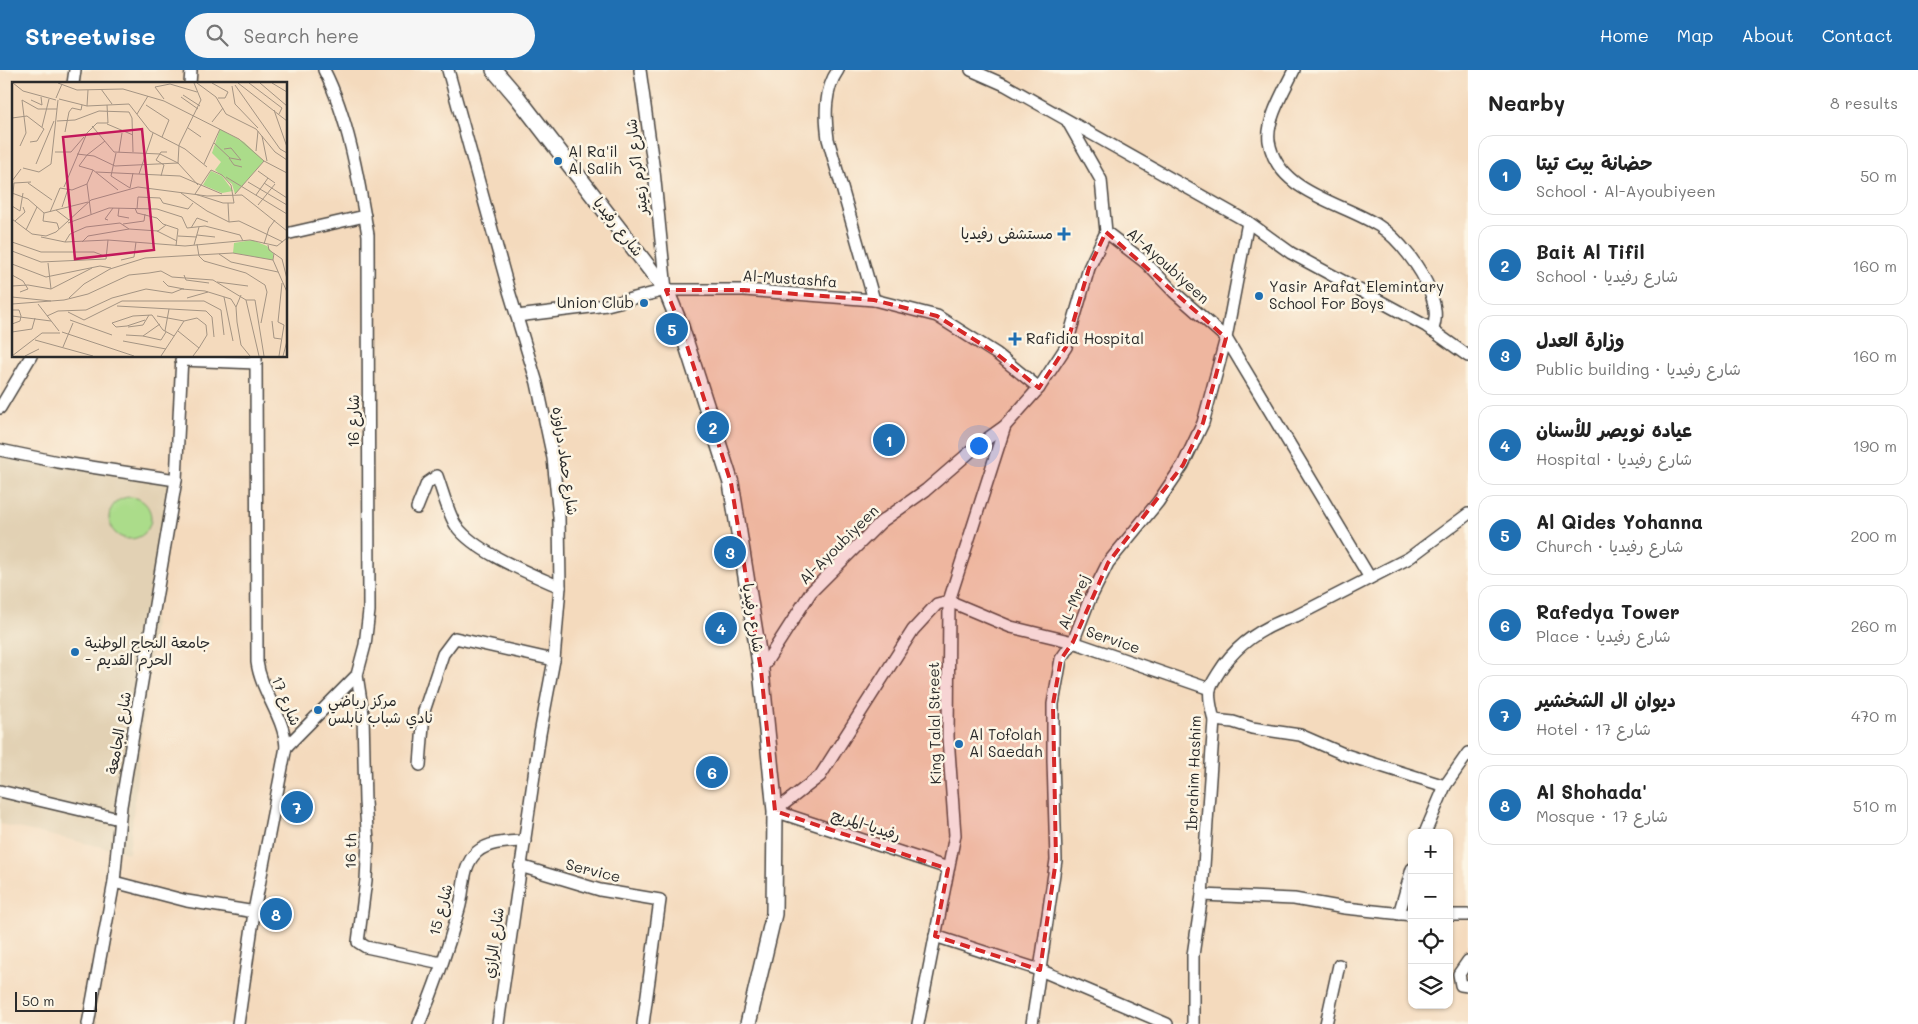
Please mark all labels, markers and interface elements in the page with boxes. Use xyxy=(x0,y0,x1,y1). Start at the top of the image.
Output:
search box xyxy=(185,13,535,58)
text: Streetwise xyxy=(25,20,155,51)
icon: search xyxy=(203,21,231,49)
text: Search here xyxy=(243,23,359,48)
text: Home xyxy=(1600,23,1649,47)
text: Map xyxy=(1677,23,1713,47)
text: About xyxy=(1741,23,1794,47)
text: Contact xyxy=(1822,23,1893,47)
inset map xyxy=(12,82,288,358)
text: Nearby xyxy=(1488,89,1565,116)
text: 8 results xyxy=(1830,92,1898,113)
street label: شارع اكرم زعيتر xyxy=(620,117,655,218)
place label: Al Ra'il Al Salih xyxy=(568,141,622,178)
text: حضانة بيت تيتا xyxy=(1536,150,1652,175)
marker: Al Ra'il Al Salih xyxy=(552,155,564,167)
text: 1 xyxy=(1501,165,1509,186)
text: 50 m xyxy=(1860,165,1897,186)
text: School · Al-Ayoubiyeen xyxy=(1536,180,1715,201)
street label: شارع رفيديا xyxy=(589,193,648,261)
place label: مستشفى رفيديا xyxy=(961,223,1053,244)
street label: Al-Ayoubiyeen xyxy=(1123,223,1214,308)
marker: مستشفى رفيديا xyxy=(1057,227,1071,241)
text: Bait Al Tifil xyxy=(1536,239,1645,264)
text: 2 xyxy=(1501,255,1509,276)
text: 160 m xyxy=(1852,255,1897,276)
street label: Al-Mustashfa xyxy=(742,265,838,291)
text: School · شارع رفيديا xyxy=(1536,265,1678,286)
place label: Yasir Arafat Elemintary School For Boys xyxy=(1269,276,1444,313)
marker: Yasir Arafat Elemintary School For Boys xyxy=(1253,290,1265,302)
place label: Union Club xyxy=(557,292,634,312)
marker: Union Club xyxy=(638,297,650,309)
pin: 5 xyxy=(656,310,688,348)
text: وزارة العدل xyxy=(1536,327,1624,352)
place label: Rafidia Hospital xyxy=(1026,328,1144,348)
marker: Rafidia Hospital xyxy=(1008,332,1022,346)
text: 3 xyxy=(1500,345,1510,366)
text: 160 m xyxy=(1852,345,1897,366)
text: Public building · شارع رفيديا xyxy=(1536,358,1741,379)
street label: شارع 16 xyxy=(343,394,364,448)
street label: شارع حماد دراوزه xyxy=(547,405,584,517)
pin: 2 xyxy=(697,408,729,446)
text: عياده نويصر للأسنان xyxy=(1536,417,1692,442)
pin: 1 xyxy=(873,421,905,459)
your location xyxy=(966,433,992,459)
text: 4 xyxy=(1500,435,1510,456)
text: 190 m xyxy=(1853,435,1897,456)
text: Hospital · شارع رفيديا xyxy=(1536,448,1692,469)
street label: Al-Ayoubiyeen xyxy=(794,500,882,588)
text: Al Qides Yohanna xyxy=(1536,509,1703,534)
text: 5 xyxy=(1500,525,1510,546)
text: 200 m xyxy=(1850,525,1897,546)
pin: 3 xyxy=(714,533,746,571)
text: Church · شارع رفيديا xyxy=(1536,535,1683,556)
street label: AL-Mrej xyxy=(1052,571,1094,632)
street label: شارع رفيديا xyxy=(738,582,769,654)
text: Rafedya Tower xyxy=(1536,599,1680,624)
pin: 4 xyxy=(705,609,737,647)
text: 6 xyxy=(1500,615,1510,636)
text: 260 m xyxy=(1851,615,1897,636)
street label: Service xyxy=(1084,621,1143,658)
text: Place · شارع رفيديا xyxy=(1536,625,1671,646)
place label: جامعة النجاح الوطنية - الحرم القديم xyxy=(85,632,210,672)
marker: جامعة النجاح الوطنية - الحرم القديم xyxy=(69,646,81,658)
street label: King Talal Street xyxy=(923,662,945,785)
street label: شارع 17 xyxy=(267,673,306,729)
text: ديوان ال الشخشير xyxy=(1536,687,1676,712)
street label: شارع الجامعة xyxy=(101,690,136,776)
place label: مركز رياضي نادي شباب نابلس xyxy=(328,690,433,729)
marker: مركز رياضي نادي شباب نابلس xyxy=(312,704,324,716)
text: 7 xyxy=(1501,705,1509,726)
text: 470 m xyxy=(1851,705,1897,726)
street label: Ibrahim Hashim xyxy=(1181,715,1205,831)
text: Hotel · شارع 17 xyxy=(1536,718,1651,739)
place label: Al Tofolah Al Saedah xyxy=(969,724,1042,761)
marker: Al Tofolah Al Saedah xyxy=(953,738,965,750)
pin: 6 xyxy=(696,753,728,791)
text: Al Shohada' xyxy=(1536,779,1647,804)
pin: 7 xyxy=(281,788,313,826)
text: 8 xyxy=(1500,795,1510,816)
text: 510 m xyxy=(1853,795,1897,816)
street label: رفيديا-المريج xyxy=(829,803,903,846)
text: Mosque · شارع 17 xyxy=(1536,805,1668,826)
map controls xyxy=(1408,829,1453,1009)
button: + xyxy=(1408,829,1453,874)
street label: 16 th xyxy=(340,833,360,869)
street label: Service xyxy=(564,854,623,886)
button: − xyxy=(1408,874,1453,919)
street label: شارع 15 xyxy=(424,882,457,938)
pin: 8 xyxy=(260,895,292,933)
street label: شارع الرازي xyxy=(478,906,510,980)
button: locate xyxy=(1408,919,1453,964)
button: layers xyxy=(1408,964,1453,1009)
scale bar xyxy=(15,989,98,1012)
text: 50 m xyxy=(22,991,54,1010)

